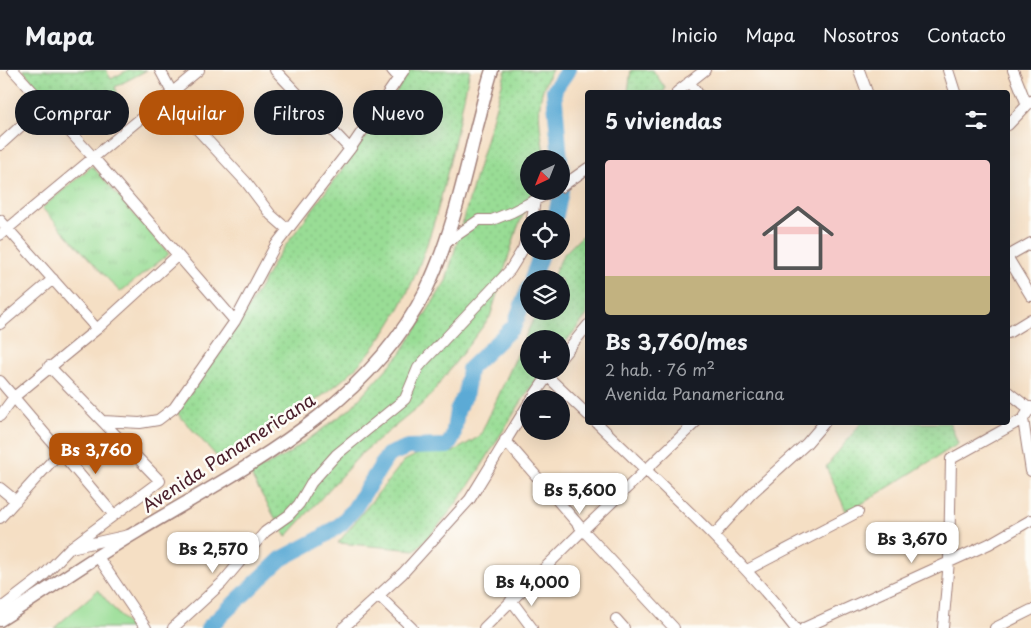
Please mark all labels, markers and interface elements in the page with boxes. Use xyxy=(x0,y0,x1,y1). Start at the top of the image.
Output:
text: Mapa xyxy=(25,17,94,53)
text: Inicio xyxy=(671,21,718,48)
text: Mapa xyxy=(746,21,795,48)
text: Nosotros xyxy=(823,21,899,48)
text: Contacto xyxy=(927,21,1006,48)
chip: Comprar xyxy=(15,90,129,135)
chip: Alquilar xyxy=(139,90,244,135)
chip: Filtros xyxy=(254,90,343,135)
chip: Nuevo xyxy=(353,90,443,135)
text: 5 viviendas xyxy=(605,104,722,136)
icon: filters xyxy=(962,106,990,134)
north arrow xyxy=(520,150,570,200)
map controls xyxy=(520,150,570,440)
icon: home xyxy=(753,193,843,283)
button: locate xyxy=(520,210,570,260)
button: layers xyxy=(520,270,570,320)
text: Bs 3,760/mes xyxy=(605,325,747,357)
button: + xyxy=(520,330,570,380)
text: 2 hab. · 76 m² xyxy=(605,357,715,381)
text: Avenida Panamericana xyxy=(605,381,784,405)
street label: Avenida Panamericana xyxy=(136,385,321,518)
button: − xyxy=(520,390,570,440)
pin: Bs 3,760 xyxy=(44,432,148,475)
text: Bs 3,760 xyxy=(60,437,132,461)
pin: Bs 5,600 xyxy=(528,472,632,515)
text: Bs 5,600 xyxy=(544,477,616,501)
pin: Bs 3,670 xyxy=(860,522,964,564)
text: Bs 3,670 xyxy=(877,526,947,550)
pin: Bs 2,570 xyxy=(161,532,265,574)
text: Bs 2,570 xyxy=(178,536,248,560)
pin: Bs 4,000 xyxy=(480,564,584,607)
text: Bs 4,000 xyxy=(495,569,569,593)

